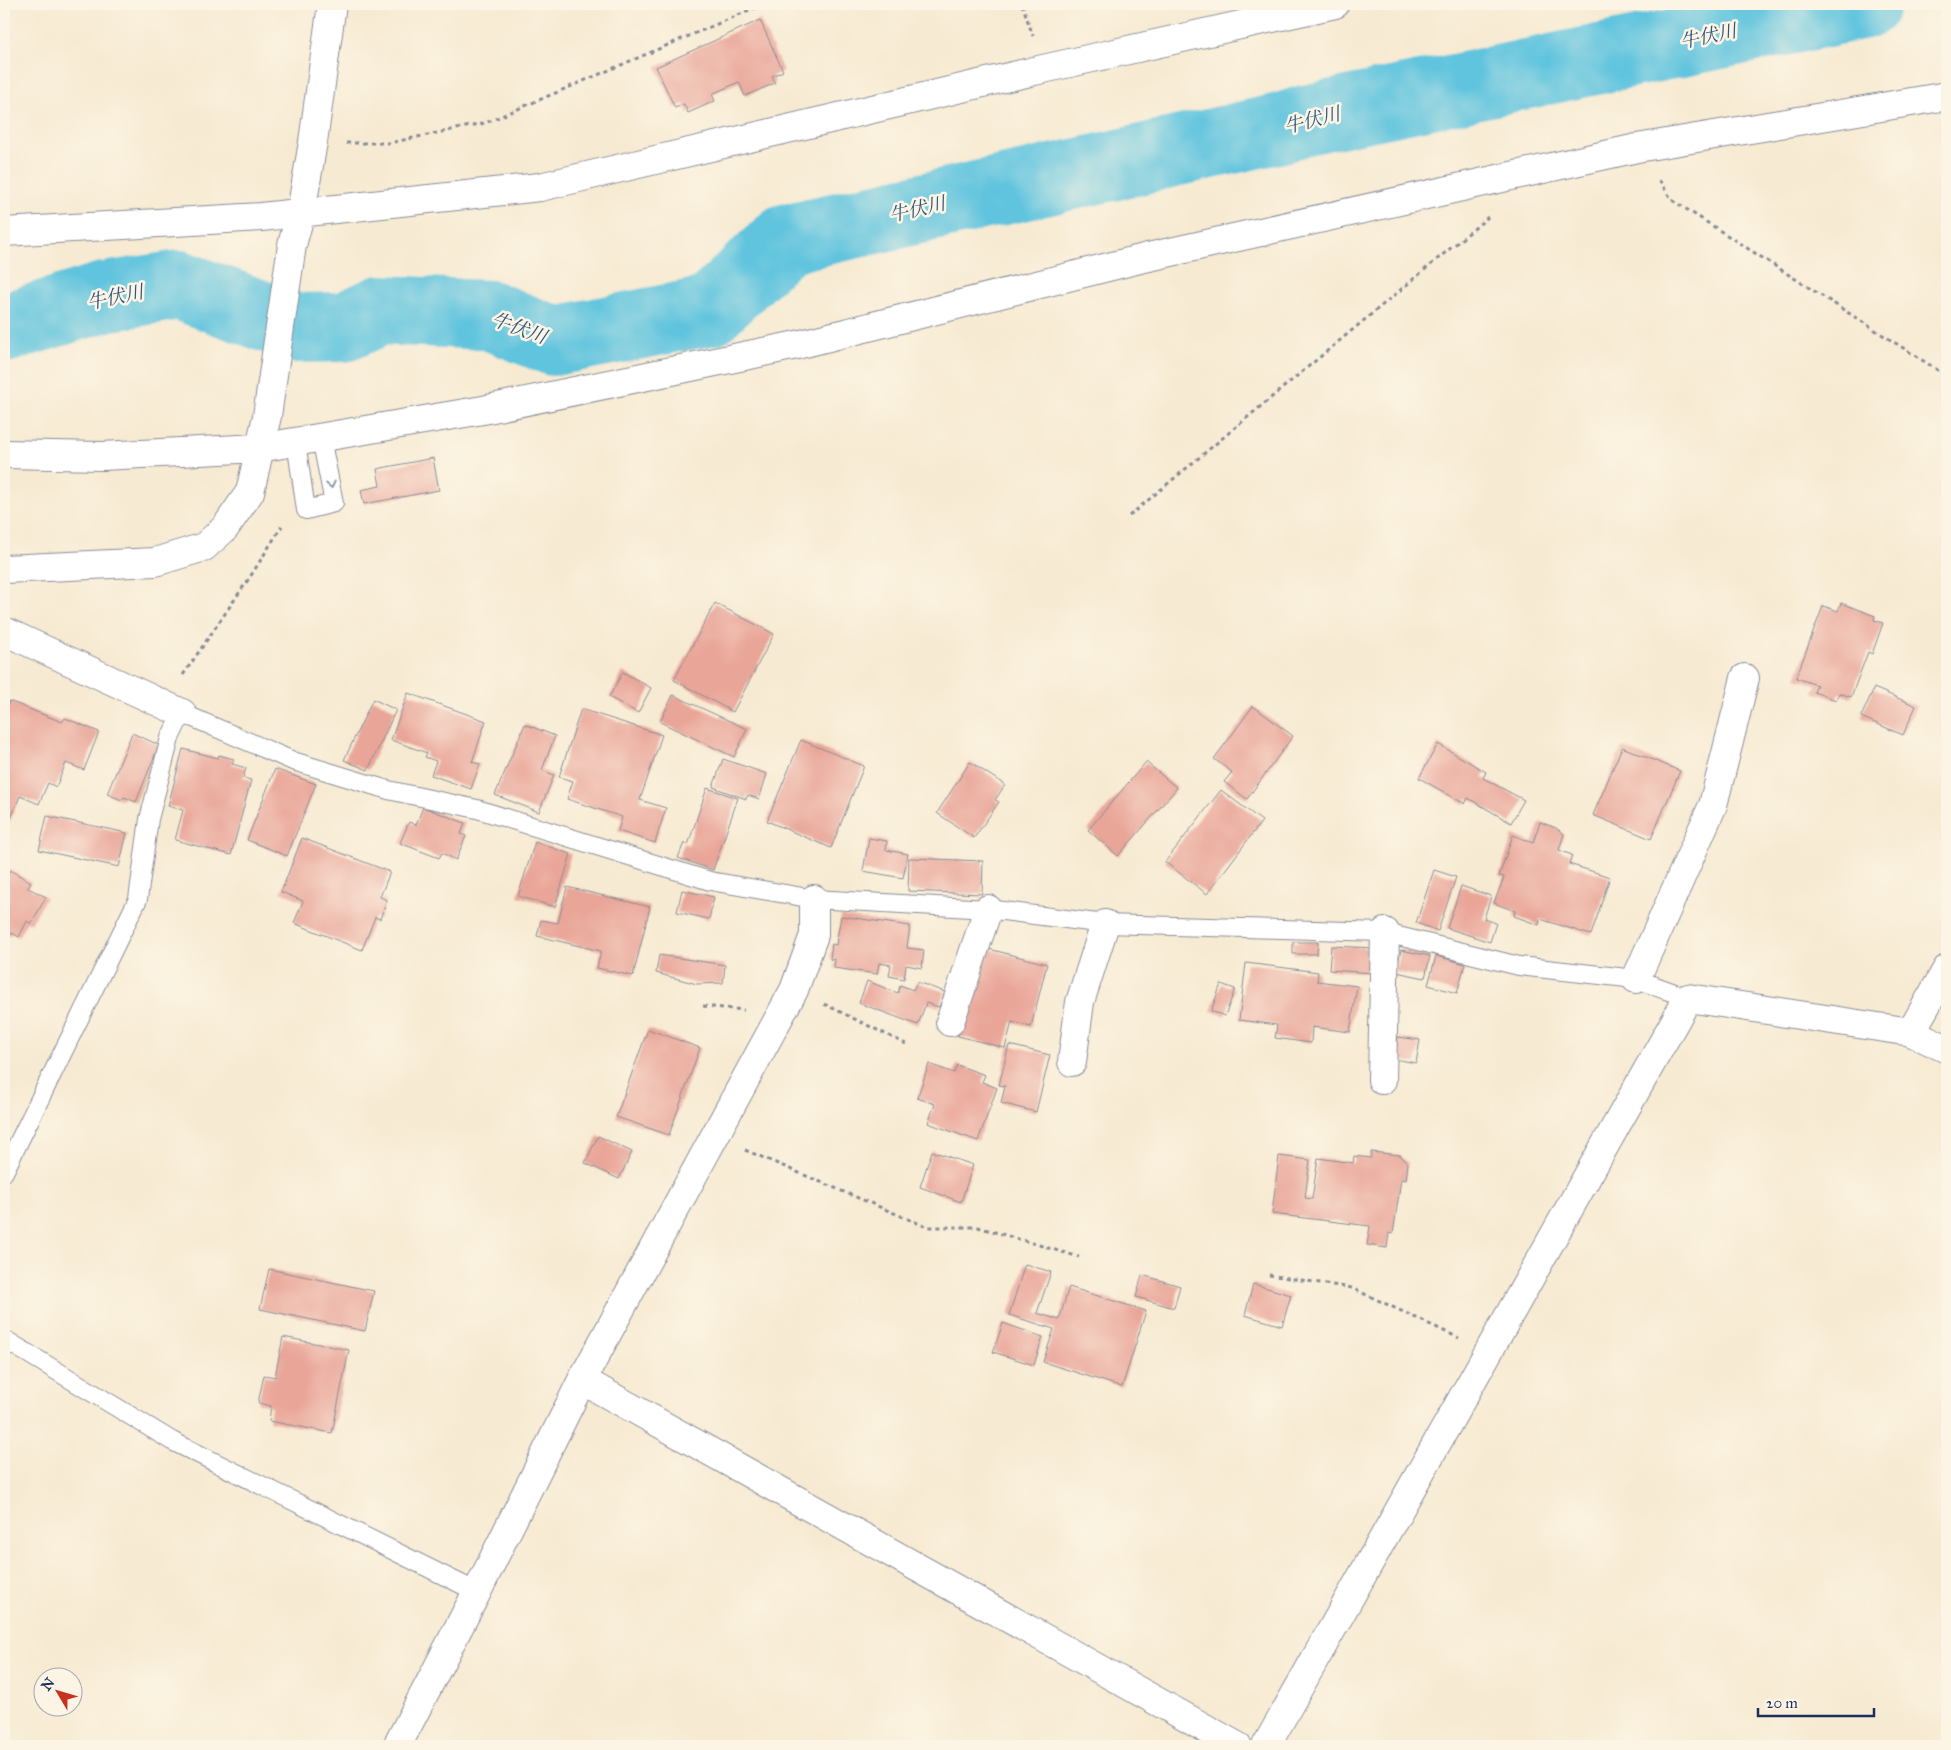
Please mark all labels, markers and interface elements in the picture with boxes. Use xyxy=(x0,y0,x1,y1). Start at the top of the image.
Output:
water label: 牛伏川 xyxy=(1678,18,1740,53)
water label: 牛伏川 xyxy=(1282,101,1344,138)
water label: 牛伏川 xyxy=(887,191,949,227)
water label: 牛伏川 xyxy=(85,279,147,314)
water label: 牛伏川 xyxy=(488,307,552,349)
one-way arrow xyxy=(325,481,335,490)
north arrow xyxy=(32,1668,82,1718)
text: N xyxy=(38,1674,59,1694)
scale bar xyxy=(1758,1685,1875,1717)
text: 20 m xyxy=(1766,1694,1798,1712)

